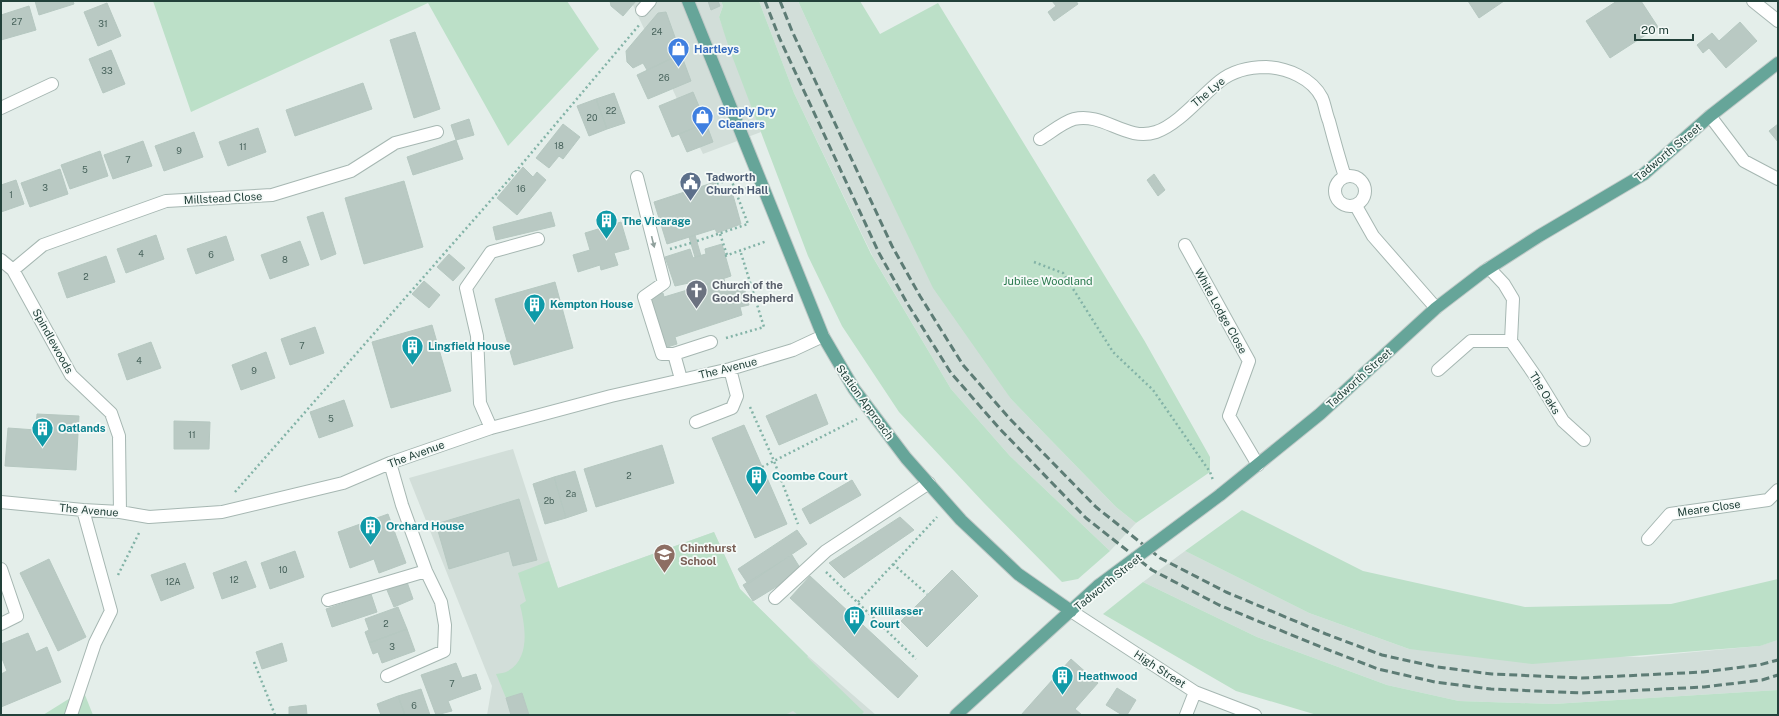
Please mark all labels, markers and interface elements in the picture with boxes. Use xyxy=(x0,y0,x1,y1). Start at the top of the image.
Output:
house number: 27 xyxy=(12,16,22,27)
scale bar xyxy=(1635,16,1693,42)
house number: 31 xyxy=(98,18,108,29)
text: 20 m xyxy=(1641,23,1669,37)
house number: 24 xyxy=(651,26,663,37)
shop icon: Hartleys xyxy=(666,36,692,69)
place label: Hartleys xyxy=(694,43,739,55)
house number: 33 xyxy=(101,65,113,76)
house number: 26 xyxy=(659,72,670,83)
street label: The Lye xyxy=(1189,75,1227,109)
shop icon: Simply Dry Cleaners xyxy=(689,104,715,137)
house number: 22 xyxy=(606,105,616,116)
place label: Simply Dry Cleaners xyxy=(718,105,777,130)
house number: 20 xyxy=(587,112,598,123)
street label: Tadworth Street xyxy=(1632,121,1704,183)
house number: 18 xyxy=(554,140,564,151)
house number: 11 xyxy=(239,141,247,152)
house number: 9 xyxy=(176,145,182,156)
house number: 7 xyxy=(125,154,131,165)
house number: 5 xyxy=(82,164,88,175)
public building icon: Tadworth Church Hall xyxy=(677,170,703,203)
place label: Tadworth Church Hall xyxy=(706,171,769,196)
house number: 3 xyxy=(42,182,48,193)
house number: 16 xyxy=(516,183,526,194)
house number: 1 xyxy=(9,189,13,200)
street label: Millstead Close xyxy=(183,190,263,206)
building icon: The Vicarage xyxy=(594,208,620,241)
place label: The Vicarage xyxy=(622,215,691,227)
one-way arrow xyxy=(650,236,656,248)
house number: 4 xyxy=(138,248,144,259)
house number: 6 xyxy=(208,249,214,260)
house number: 8 xyxy=(282,254,288,265)
street label: White Lodge Close xyxy=(1193,266,1249,356)
house number: 2 xyxy=(83,271,89,282)
park label: Jubilee Woodland xyxy=(1003,275,1093,287)
church icon: Church of the Good Shepherd xyxy=(684,278,710,311)
place label: Church of the Good Shepherd xyxy=(712,279,793,304)
building icon: Kempton House xyxy=(521,291,547,324)
place label: Kempton House xyxy=(550,298,633,310)
street label: Spindlewoods xyxy=(30,307,76,376)
building icon: Lingfield House xyxy=(399,333,425,366)
house number: 7 xyxy=(299,340,305,351)
place label: Lingfield House xyxy=(428,340,510,352)
street label: Tadworth Street xyxy=(1324,346,1394,410)
house number: 4 xyxy=(136,355,142,366)
street label: The Avenue xyxy=(698,355,758,381)
street label: Station Approach xyxy=(834,362,896,442)
house number: 9 xyxy=(251,365,257,376)
street label: The Oaks xyxy=(1527,370,1563,417)
house number: 5 xyxy=(328,413,334,424)
building icon: Oatlands xyxy=(29,415,55,448)
place label: Oatlands xyxy=(58,422,106,434)
house number: 11 xyxy=(188,429,196,440)
street label: The Avenue xyxy=(386,438,446,470)
building icon: Coombe Court xyxy=(743,463,769,496)
house number: 2 xyxy=(626,470,632,481)
place label: Coombe Court xyxy=(772,470,848,482)
house number: 2a xyxy=(566,488,576,499)
house number: 2b xyxy=(544,495,554,506)
street label: Meare Close xyxy=(1677,498,1741,518)
street label: The Avenue xyxy=(59,501,119,519)
building icon: Orchard House xyxy=(358,513,384,546)
place label: Orchard House xyxy=(386,520,464,532)
school or university icon: Chinthurst School xyxy=(651,541,677,574)
place label: Chinthurst School xyxy=(680,542,737,567)
street label: Tadworth Street xyxy=(1072,551,1144,613)
house number: 10 xyxy=(278,564,288,575)
house number: 12 xyxy=(229,574,239,585)
house number: 12A xyxy=(165,576,181,587)
building icon: Killilasser Court xyxy=(841,604,867,637)
place label: Killilasser Court xyxy=(870,605,923,630)
house number: 2 xyxy=(383,618,389,629)
house number: 3 xyxy=(389,641,395,652)
street label: High Street xyxy=(1132,648,1188,690)
building icon: Heathwood xyxy=(1049,663,1075,696)
place label: Heathwood xyxy=(1078,670,1137,682)
house number: 7 xyxy=(449,678,455,689)
house number: 6 xyxy=(411,700,417,711)

